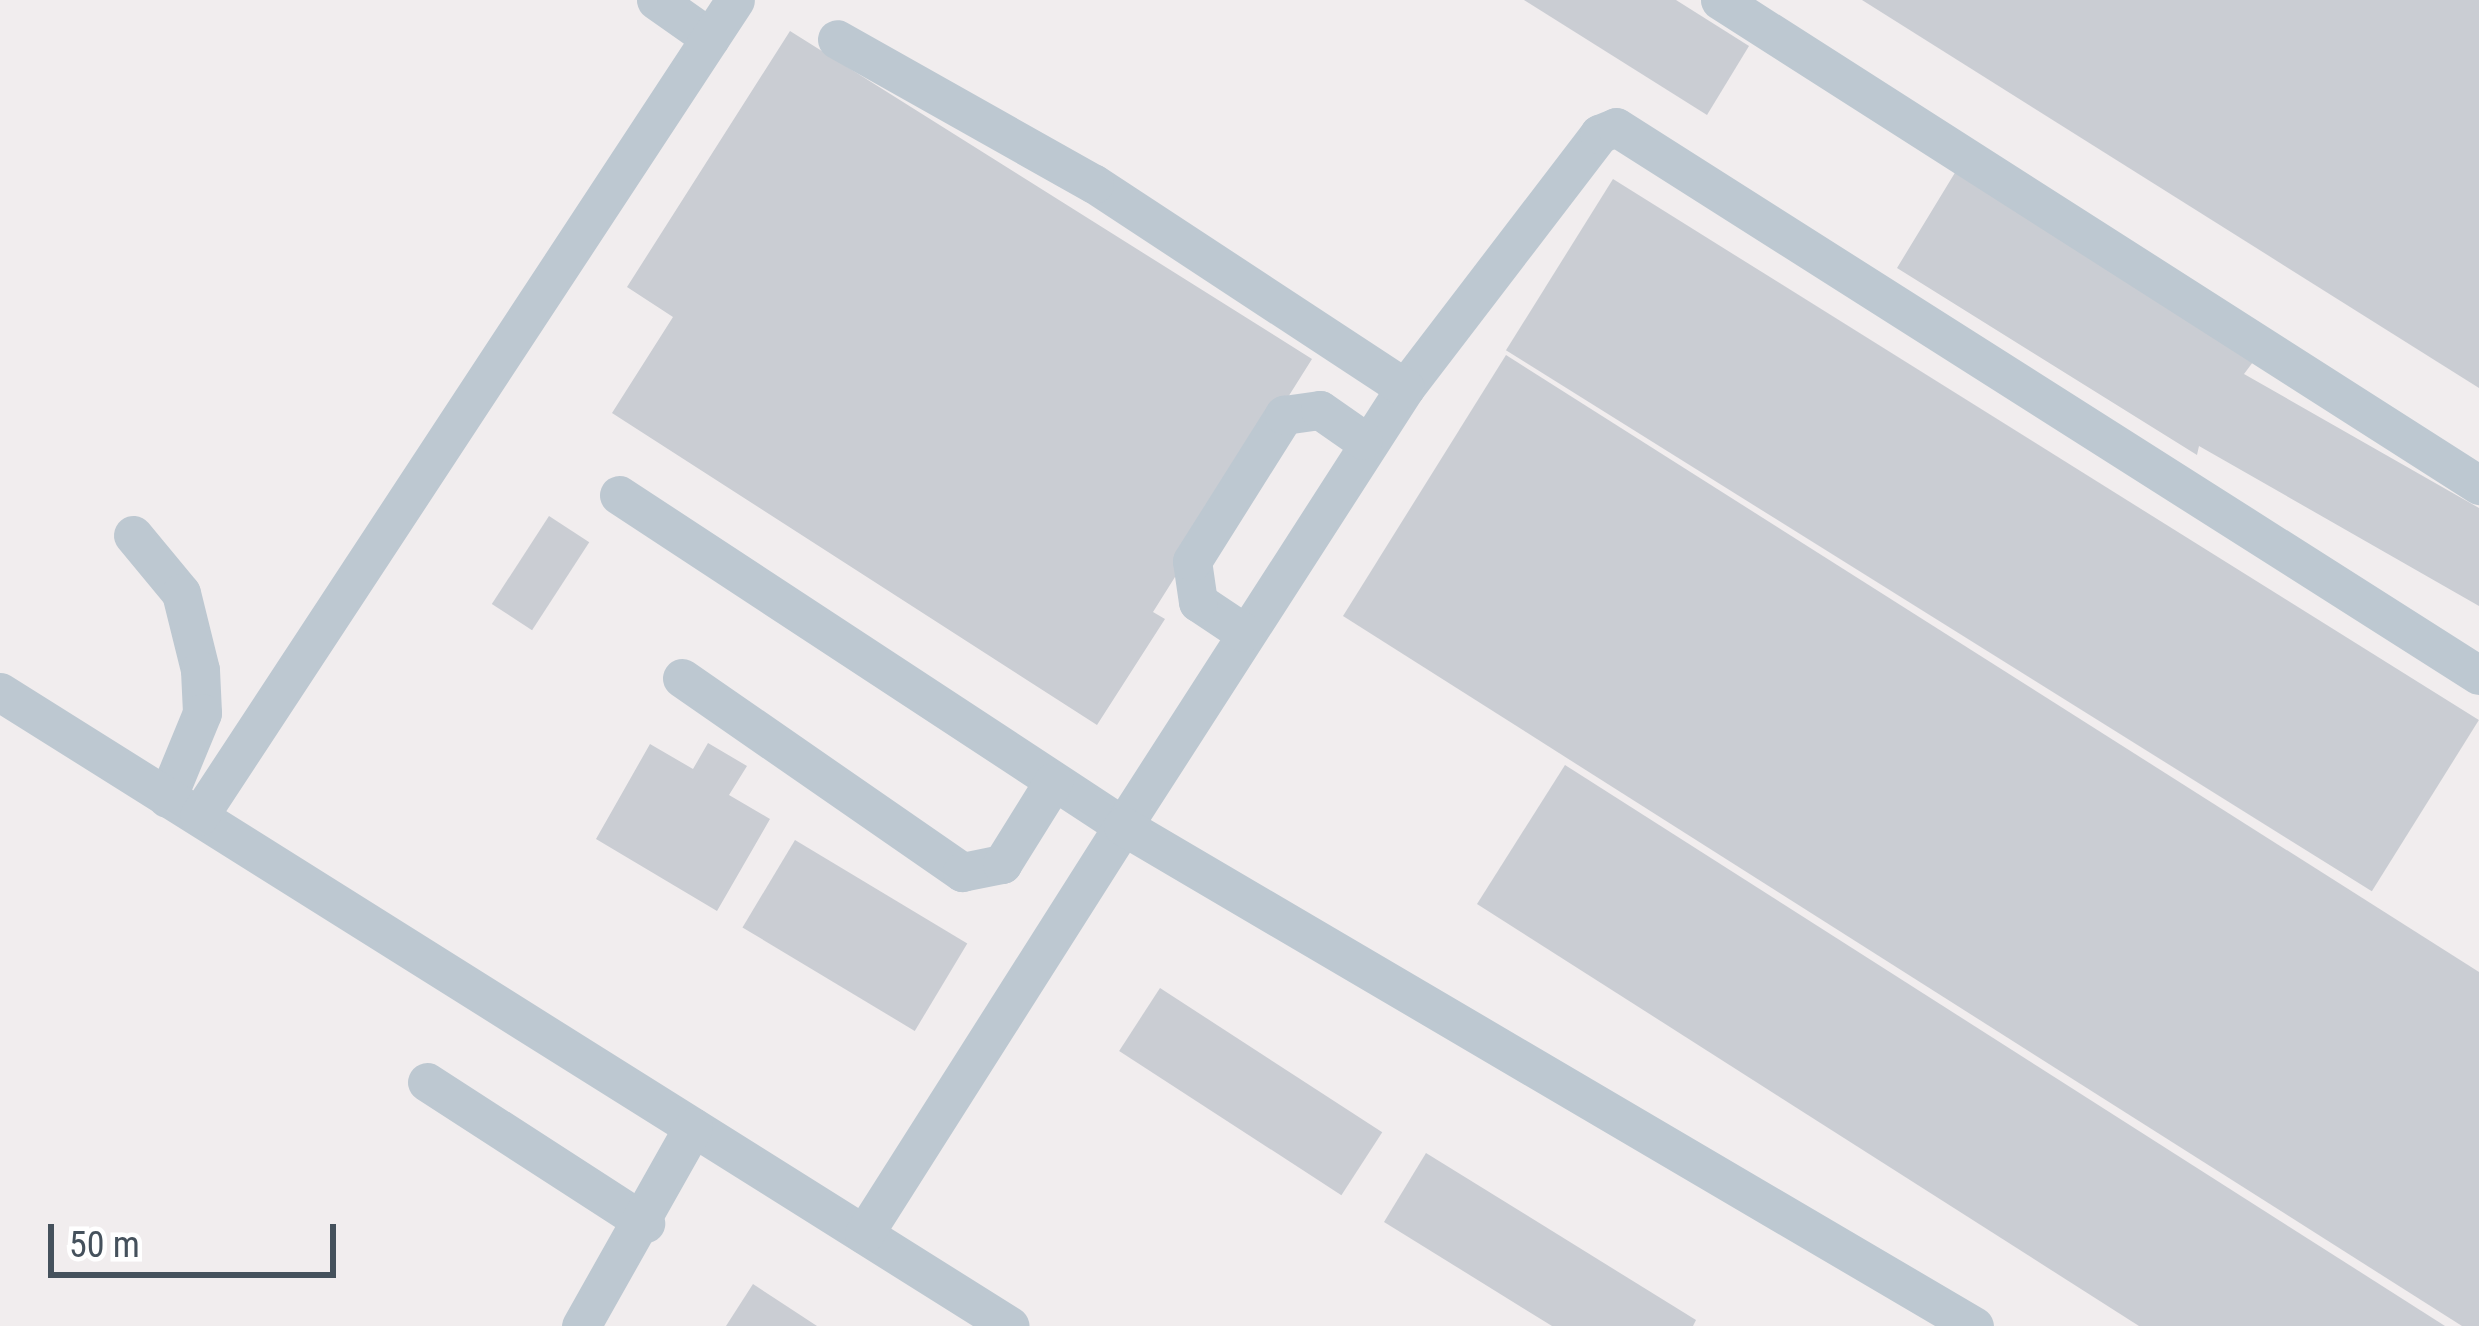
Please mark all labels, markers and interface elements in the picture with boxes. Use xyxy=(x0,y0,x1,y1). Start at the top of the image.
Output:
scale bar xyxy=(54,1200,342,1274)
text: 50 m xyxy=(69,1224,140,1266)

